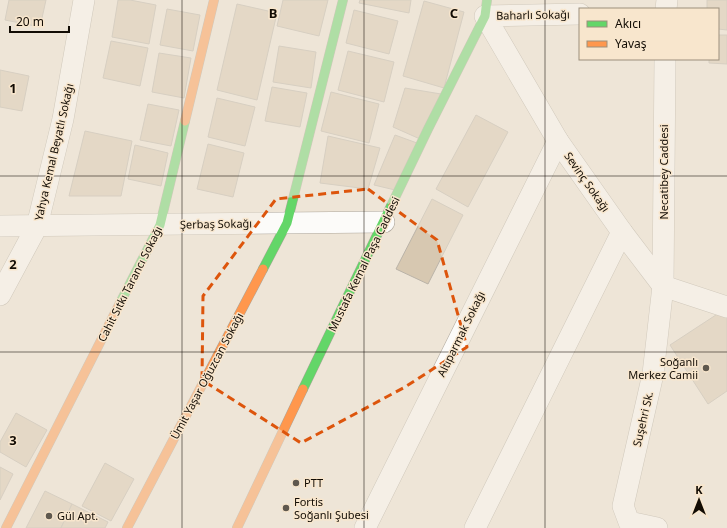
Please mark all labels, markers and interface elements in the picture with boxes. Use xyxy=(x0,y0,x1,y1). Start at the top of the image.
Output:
text: B xyxy=(269,4,277,22)
text: C xyxy=(450,4,458,22)
street label: Baharlı Sokağı xyxy=(496,6,570,23)
scale bar xyxy=(10,8,69,34)
legend xyxy=(579,8,719,60)
text: 20 m xyxy=(16,13,44,30)
text: Akıcı xyxy=(615,15,641,32)
text: Yavaş xyxy=(615,35,647,52)
text: 1 xyxy=(9,79,17,97)
street label: Yahya Kemal Beyatlı Sokağı xyxy=(30,82,77,222)
street label: Necatibey Caddesi xyxy=(656,124,671,220)
street label: Sevinç Sokağı xyxy=(561,149,614,215)
street label: Mustafa Kemal Paşa Caddesi xyxy=(324,194,403,334)
street label: Şerbaş Sokağı xyxy=(180,215,252,232)
street label: Cahit Sıtkı Tarancı Sokağı xyxy=(94,223,165,344)
text: 2 xyxy=(9,255,17,273)
street label: Altıparmak Sokağı xyxy=(433,288,488,379)
street label: Ümit Yaşar Oğuzcan Sokağı xyxy=(167,310,246,442)
place label: Soğanlı Merkez Camii xyxy=(628,354,698,382)
marker: Soğanlı Merkez Camii xyxy=(701,363,711,373)
street label: Suşehri Sk. xyxy=(629,390,656,448)
text: 3 xyxy=(9,431,17,449)
place label: PTT xyxy=(304,475,323,490)
marker: PTT xyxy=(291,478,301,488)
north arrow xyxy=(679,480,719,520)
text: K xyxy=(695,482,703,497)
place label: Fortis Soğanlı Şubesi xyxy=(294,494,369,522)
marker: Fortis Soğanlı Şubesi xyxy=(281,503,291,513)
place label: Gül Apt. xyxy=(57,508,98,523)
marker: Gül Apt. xyxy=(44,511,54,521)

